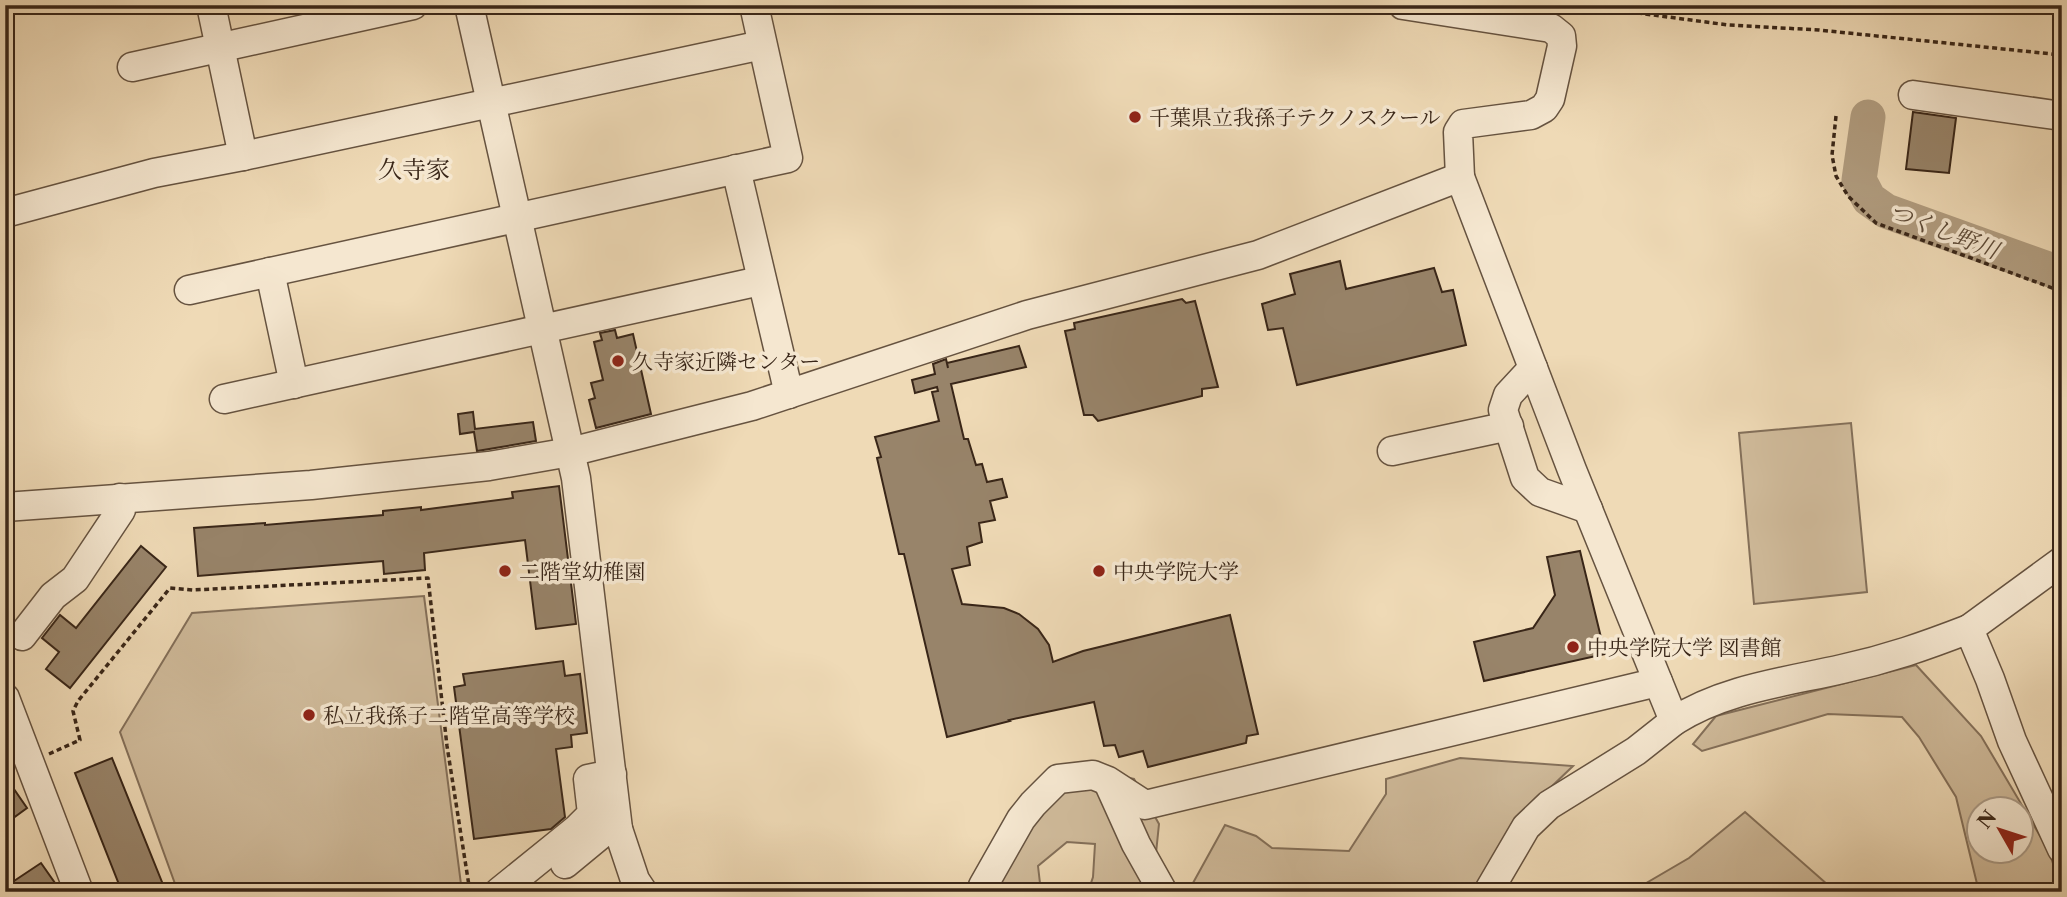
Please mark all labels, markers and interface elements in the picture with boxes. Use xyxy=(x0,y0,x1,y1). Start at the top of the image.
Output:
place label: 千葉県立我孫子テクノスクール xyxy=(1149,105,1440,130)
marker: 千葉県立我孫子テクノスクール xyxy=(1127,109,1143,125)
district label: 久寺家 xyxy=(378,155,450,184)
water label: つくし野川 xyxy=(1885,197,2005,266)
place label: 久寺家近隣センター xyxy=(632,349,820,374)
marker: 久寺家近隣センター xyxy=(610,353,626,369)
place label: 二階堂幼稚園 xyxy=(519,559,645,584)
place label: 中央学院大学 xyxy=(1113,559,1239,584)
marker: 二階堂幼稚園 xyxy=(497,563,513,579)
marker: 中央学院大学 xyxy=(1091,563,1107,579)
place label: 中央学院大学 図書館 xyxy=(1587,635,1782,660)
marker: 中央学院大学 図書館 xyxy=(1565,639,1581,655)
place label: 私立我孫子二階堂高等学校 xyxy=(323,703,575,728)
marker: 私立我孫子二階堂高等学校 xyxy=(301,707,317,723)
north arrow xyxy=(1966,796,2036,866)
text: N xyxy=(1973,806,2001,833)

